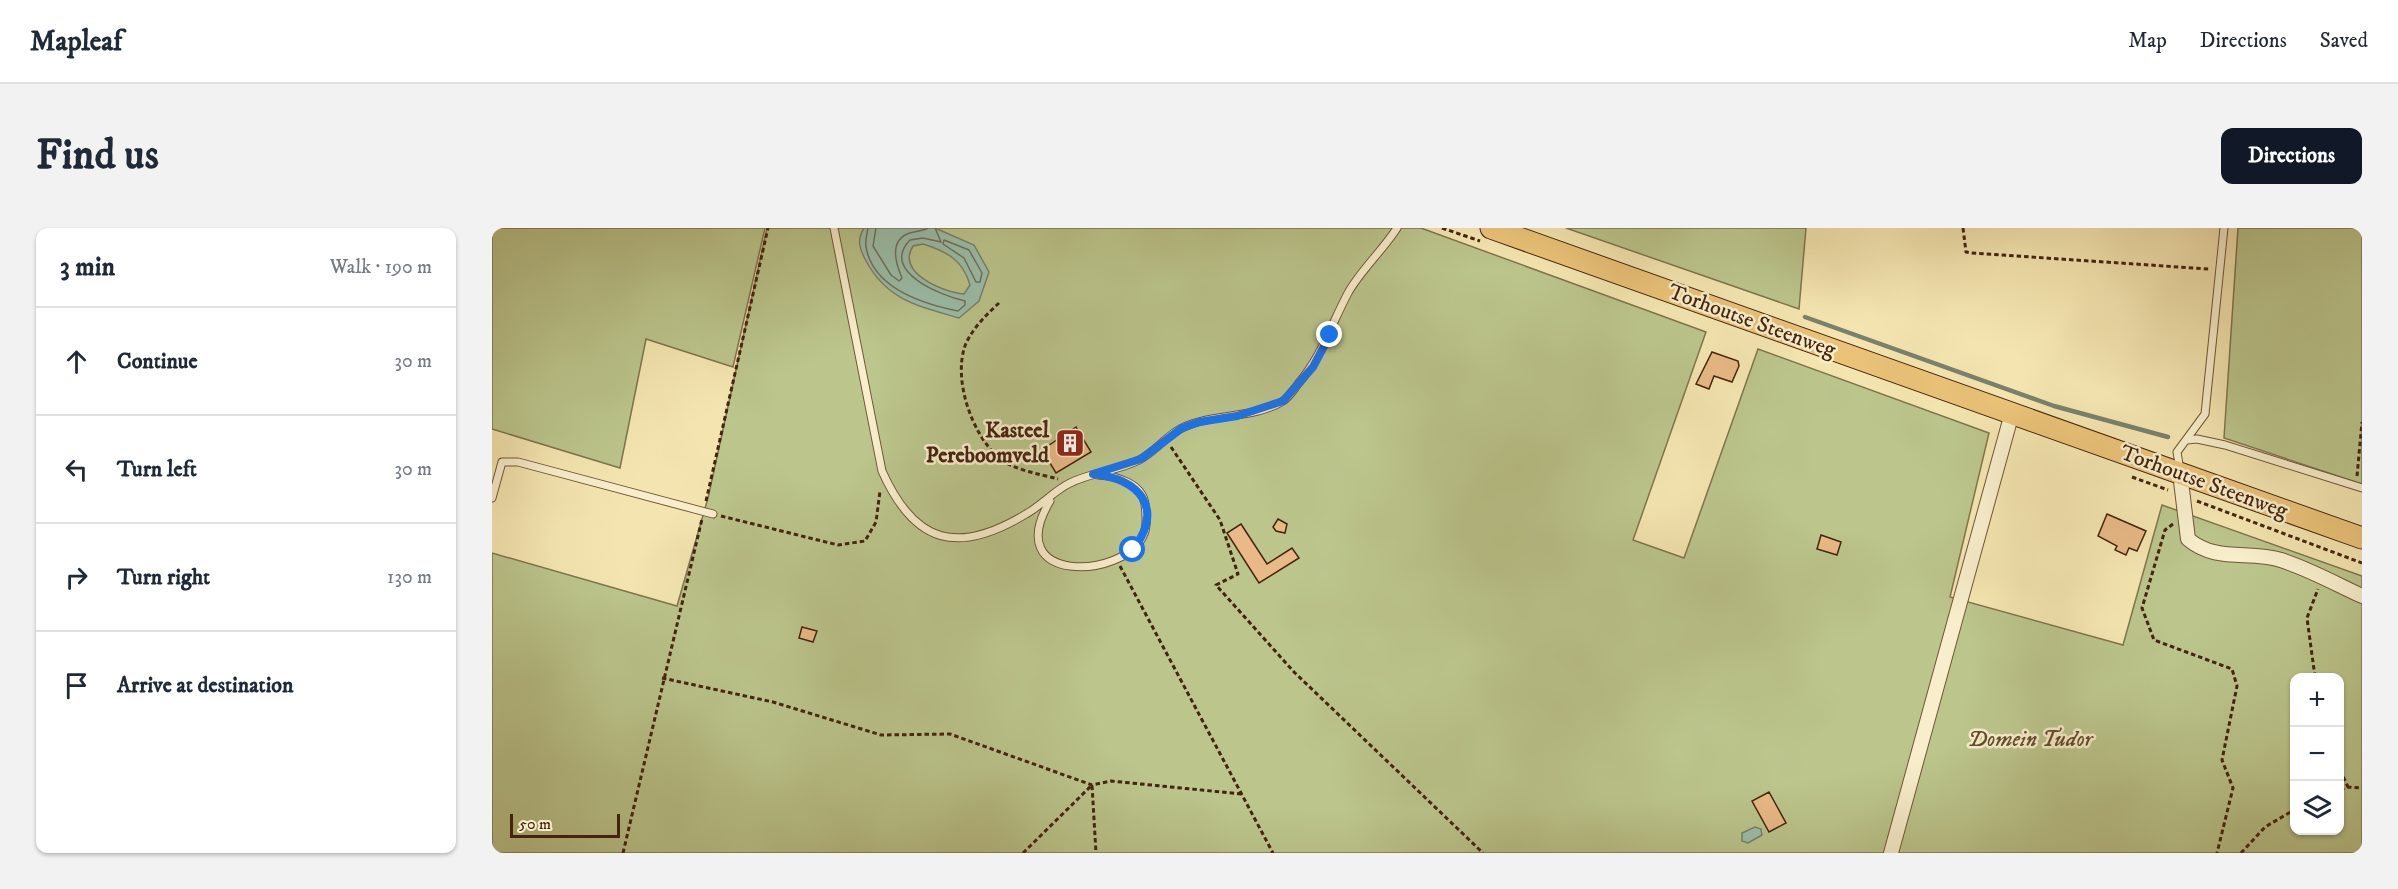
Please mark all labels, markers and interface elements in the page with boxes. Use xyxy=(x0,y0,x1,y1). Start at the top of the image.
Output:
text: Mapleaf xyxy=(30,24,122,59)
text: Map xyxy=(2128,28,2167,54)
text: Directions xyxy=(2200,28,2287,54)
text: Saved xyxy=(2320,28,2368,54)
button: Directions xyxy=(2221,128,2362,184)
text: Find us xyxy=(36,130,159,182)
text: 3 min xyxy=(60,251,115,284)
text: Walk · 190 m xyxy=(330,255,432,280)
street label: Torhoutse Steenweg xyxy=(1665,278,1840,364)
route end xyxy=(1316,321,1342,347)
icon: ahead xyxy=(60,345,93,378)
text: Continue xyxy=(117,348,198,375)
text: 30 m xyxy=(394,349,432,374)
place label: Kasteel Pereboomveld xyxy=(926,417,1050,469)
building icon: Kasteel Pereboomveld xyxy=(1054,427,1086,459)
street label: Torhoutse Steenweg xyxy=(2117,439,2292,525)
icon: left xyxy=(60,453,93,486)
text: Turn left xyxy=(117,456,197,483)
text: 30 m xyxy=(394,457,432,482)
route start xyxy=(1119,536,1145,562)
icon: right xyxy=(60,561,93,594)
text: Turn right xyxy=(117,564,210,591)
text: 130 m xyxy=(387,565,432,590)
icon: arrive xyxy=(60,669,93,702)
text: Arrive at destination xyxy=(117,672,294,699)
map controls xyxy=(2290,673,2344,835)
button: + xyxy=(2290,673,2344,727)
park label: Domein Tudor xyxy=(1968,726,2095,753)
button: − xyxy=(2290,727,2344,781)
button: layers xyxy=(2290,781,2344,835)
scale bar xyxy=(510,811,620,838)
text: 50 m xyxy=(519,814,551,834)

